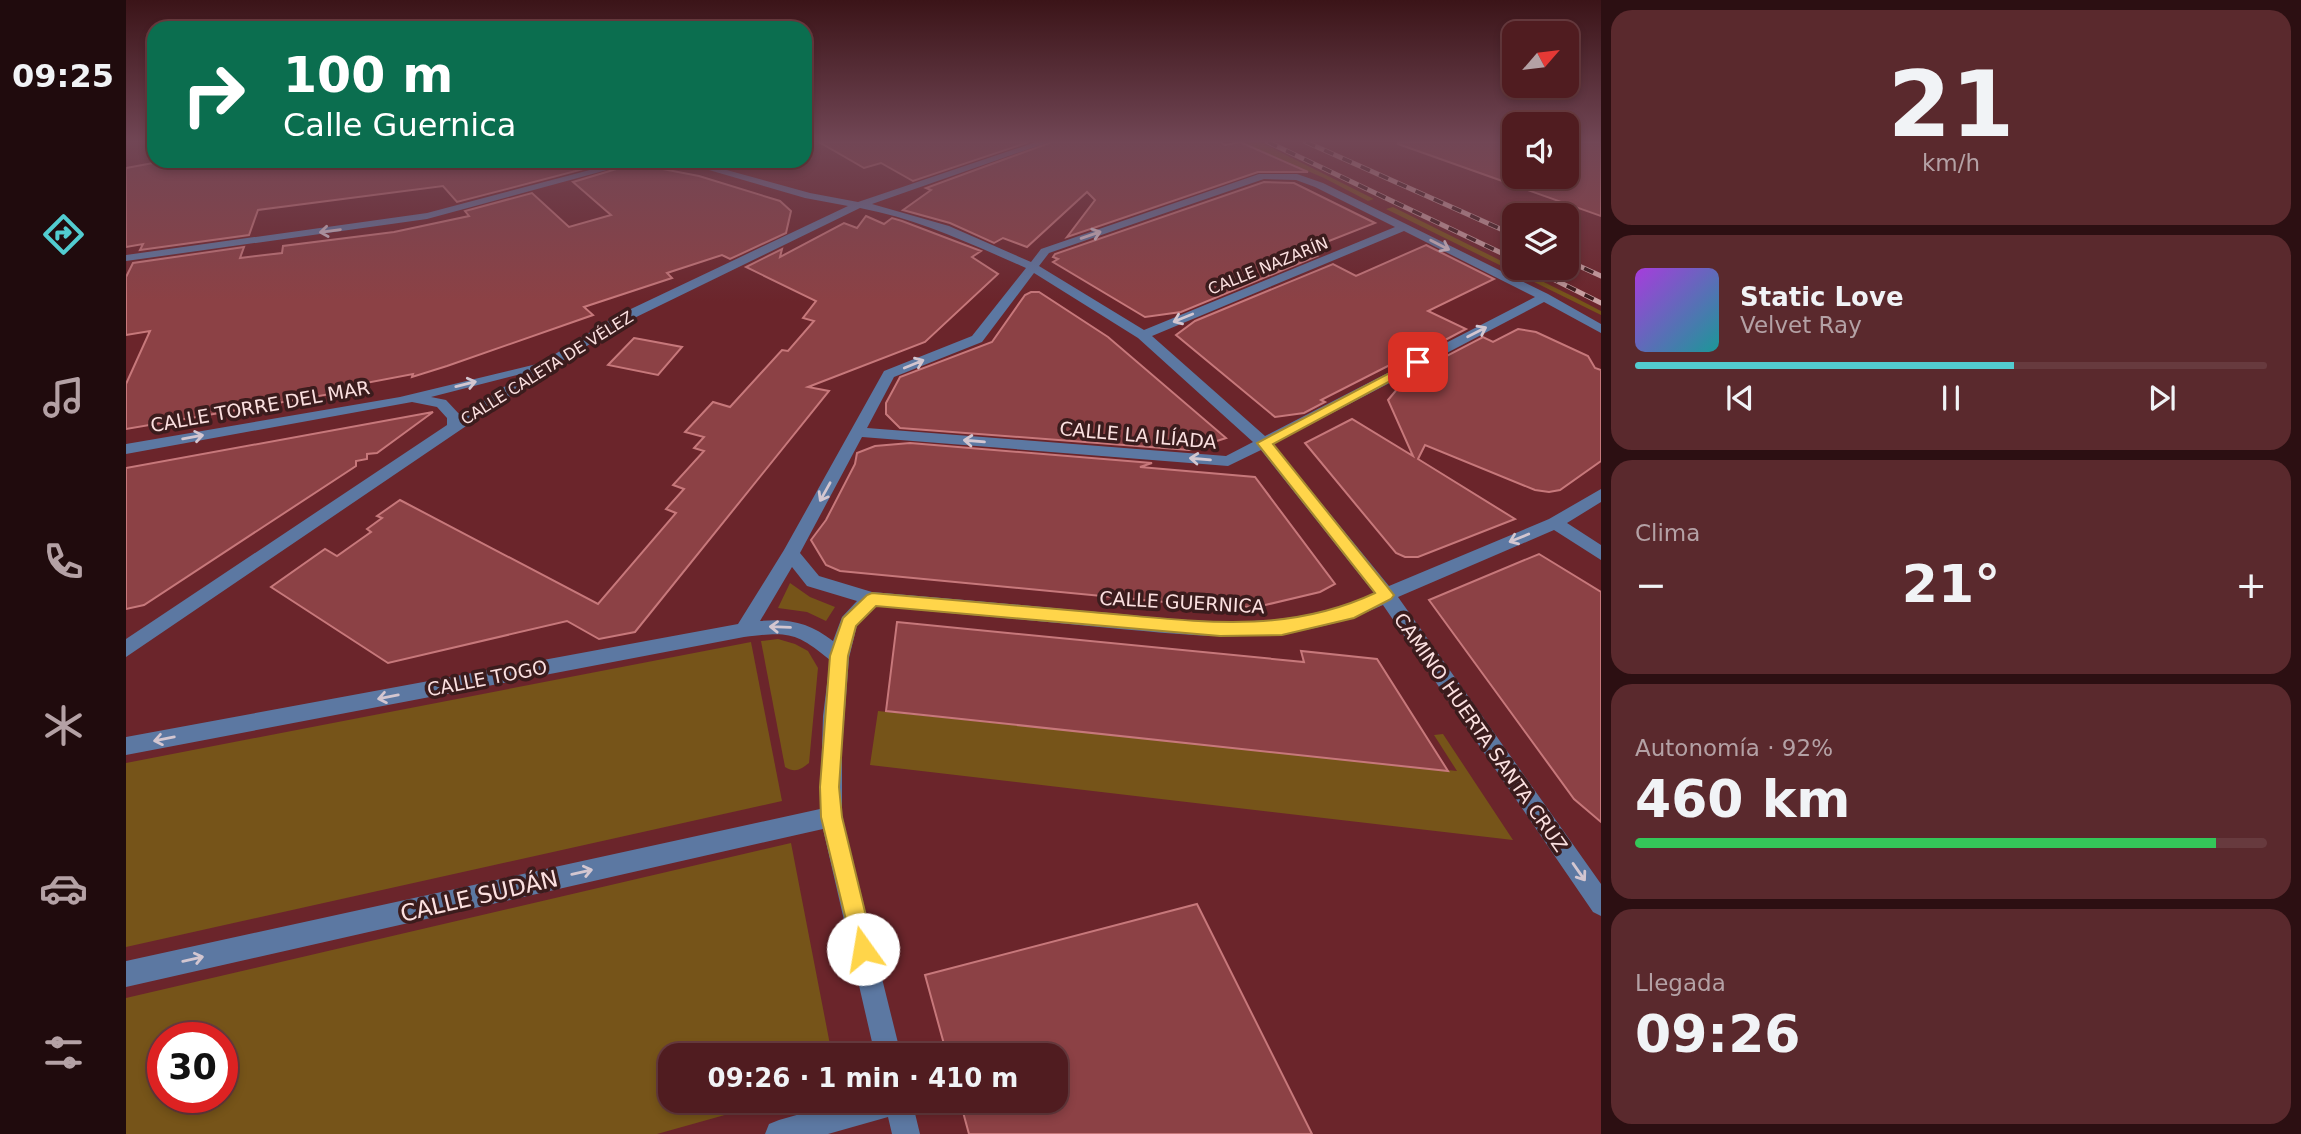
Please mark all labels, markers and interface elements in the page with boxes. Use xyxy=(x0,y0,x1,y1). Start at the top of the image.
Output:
north arrow xyxy=(1502,21,1578,98)
map controls xyxy=(1502,21,1579,280)
text: 100 m xyxy=(283,47,453,104)
icon: right xyxy=(168,49,259,140)
text: 21 xyxy=(1888,52,2014,157)
text: 09:25 xyxy=(12,57,114,95)
text: Calle Guernica xyxy=(283,106,516,144)
button: sound xyxy=(1502,112,1579,189)
text: km/h xyxy=(1922,150,1980,176)
button: layers xyxy=(1502,203,1579,280)
icon: directions xyxy=(39,210,88,259)
one-way arrow xyxy=(319,224,342,237)
one-way arrow xyxy=(1080,228,1102,241)
street label: CALLE NAZARÍN xyxy=(1205,233,1331,299)
one-way arrow xyxy=(1429,238,1450,252)
text: Static Love xyxy=(1740,282,1904,312)
street label: CALLE CALETA DE VÉLEZ xyxy=(457,307,637,429)
one-way arrow xyxy=(1172,312,1194,325)
text: Velvet Ray xyxy=(1740,312,1862,338)
one-way arrow xyxy=(1466,324,1487,338)
pin xyxy=(1388,332,1448,392)
icon: arrive xyxy=(1399,343,1437,381)
one-way arrow xyxy=(902,357,924,370)
icon: music xyxy=(39,373,88,422)
street label: CALLE TORRE DEL MAR xyxy=(149,376,371,436)
one-way arrow xyxy=(455,377,477,390)
icon: previous xyxy=(1721,379,1759,417)
icon: pause xyxy=(1932,379,1970,417)
icon: next xyxy=(2143,379,2181,417)
street label: CALLE LA ILÍADA xyxy=(1059,417,1217,453)
one-way arrow xyxy=(181,430,204,444)
one-way arrow xyxy=(963,434,985,447)
one-way arrow xyxy=(1190,452,1212,465)
one-way arrow xyxy=(818,482,832,502)
text: Clima xyxy=(1635,520,1700,546)
one-way arrow xyxy=(1509,532,1531,545)
icon: phone xyxy=(39,537,88,586)
text: 21° xyxy=(1902,554,2000,614)
text: − xyxy=(1635,563,1667,607)
text: + xyxy=(2235,563,2267,607)
street label: CALLE GUERNICA xyxy=(1099,587,1265,617)
street label: CAMINO HUERTA SANTA CRUZ xyxy=(1390,608,1572,856)
one-way arrow xyxy=(769,620,792,634)
street label: CALLE TOGO xyxy=(425,656,549,700)
one-way arrow xyxy=(377,691,400,704)
icon: climate xyxy=(39,701,88,750)
one-way arrow xyxy=(153,733,176,746)
text: Autonomía · 92% xyxy=(1635,735,1833,761)
text: 460 km xyxy=(1635,769,1850,829)
one-way arrow xyxy=(1572,862,1586,881)
icon: car xyxy=(39,864,88,913)
street label: CALLE SUDÁN xyxy=(397,864,560,927)
one-way arrow xyxy=(570,865,593,879)
position arrow xyxy=(826,912,900,986)
one-way arrow xyxy=(181,952,204,966)
text: Llegada xyxy=(1635,970,1726,996)
text: 09:26 xyxy=(1635,1004,1801,1064)
speed limit sign: 30 xyxy=(147,1022,238,1113)
icon: filters xyxy=(39,1028,88,1077)
text: 09:26 · 1 min · 410 m xyxy=(708,1063,1018,1093)

